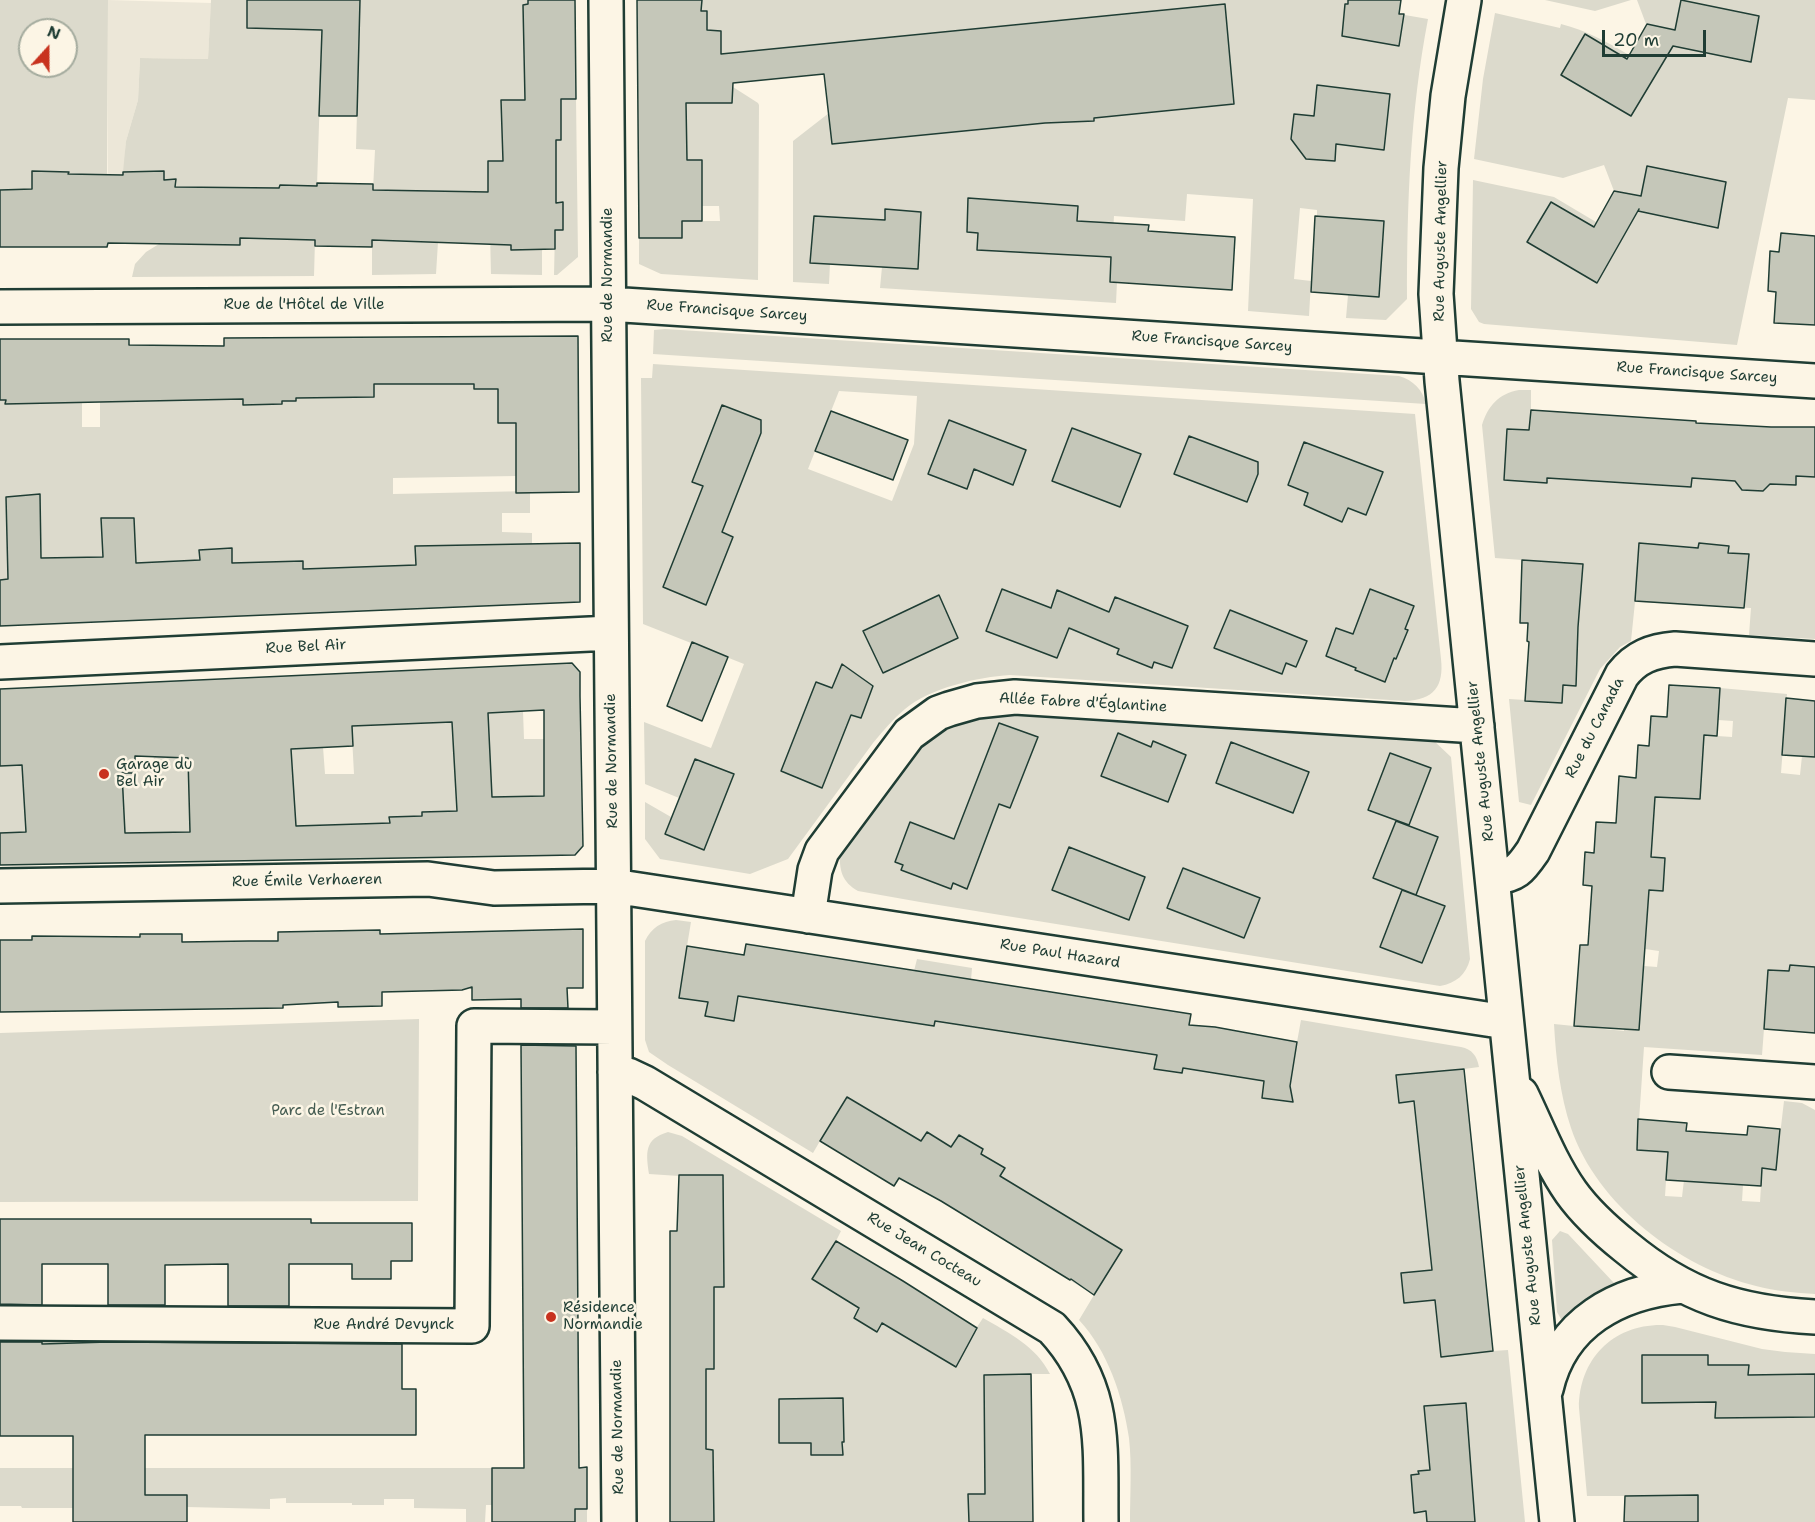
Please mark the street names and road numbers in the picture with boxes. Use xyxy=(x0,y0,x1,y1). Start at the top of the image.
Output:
street label: Rue Auguste Angellier xyxy=(1431,160,1451,322)
street label: Rue de Normandie xyxy=(599,207,617,343)
street label: Rue de l'Hôtel de Ville xyxy=(223,296,385,314)
street label: Rue Francisque Sarcey xyxy=(646,296,808,326)
street label: Rue Francisque Sarcey xyxy=(1131,327,1293,357)
street label: Rue Francisque Sarcey xyxy=(1616,358,1778,388)
street label: Rue Bel Air xyxy=(265,636,347,658)
street label: Rue du Canada xyxy=(1562,675,1628,781)
street label: Rue Auguste Angellier xyxy=(1464,680,1498,842)
street label: Allée Fabre d'Églantine xyxy=(998,690,1168,716)
street label: Rue de Normandie xyxy=(602,693,622,829)
street label: Rue Émile Verhaeren xyxy=(232,871,382,891)
street label: Rue Paul Hazard xyxy=(999,936,1121,972)
street label: Rue Auguste Angellier xyxy=(1511,1164,1545,1326)
street label: Rue Jean Cocteau xyxy=(864,1209,984,1291)
street label: Rue André Devynck xyxy=(314,1316,454,1334)
street label: Rue de Normandie xyxy=(608,1359,628,1495)

